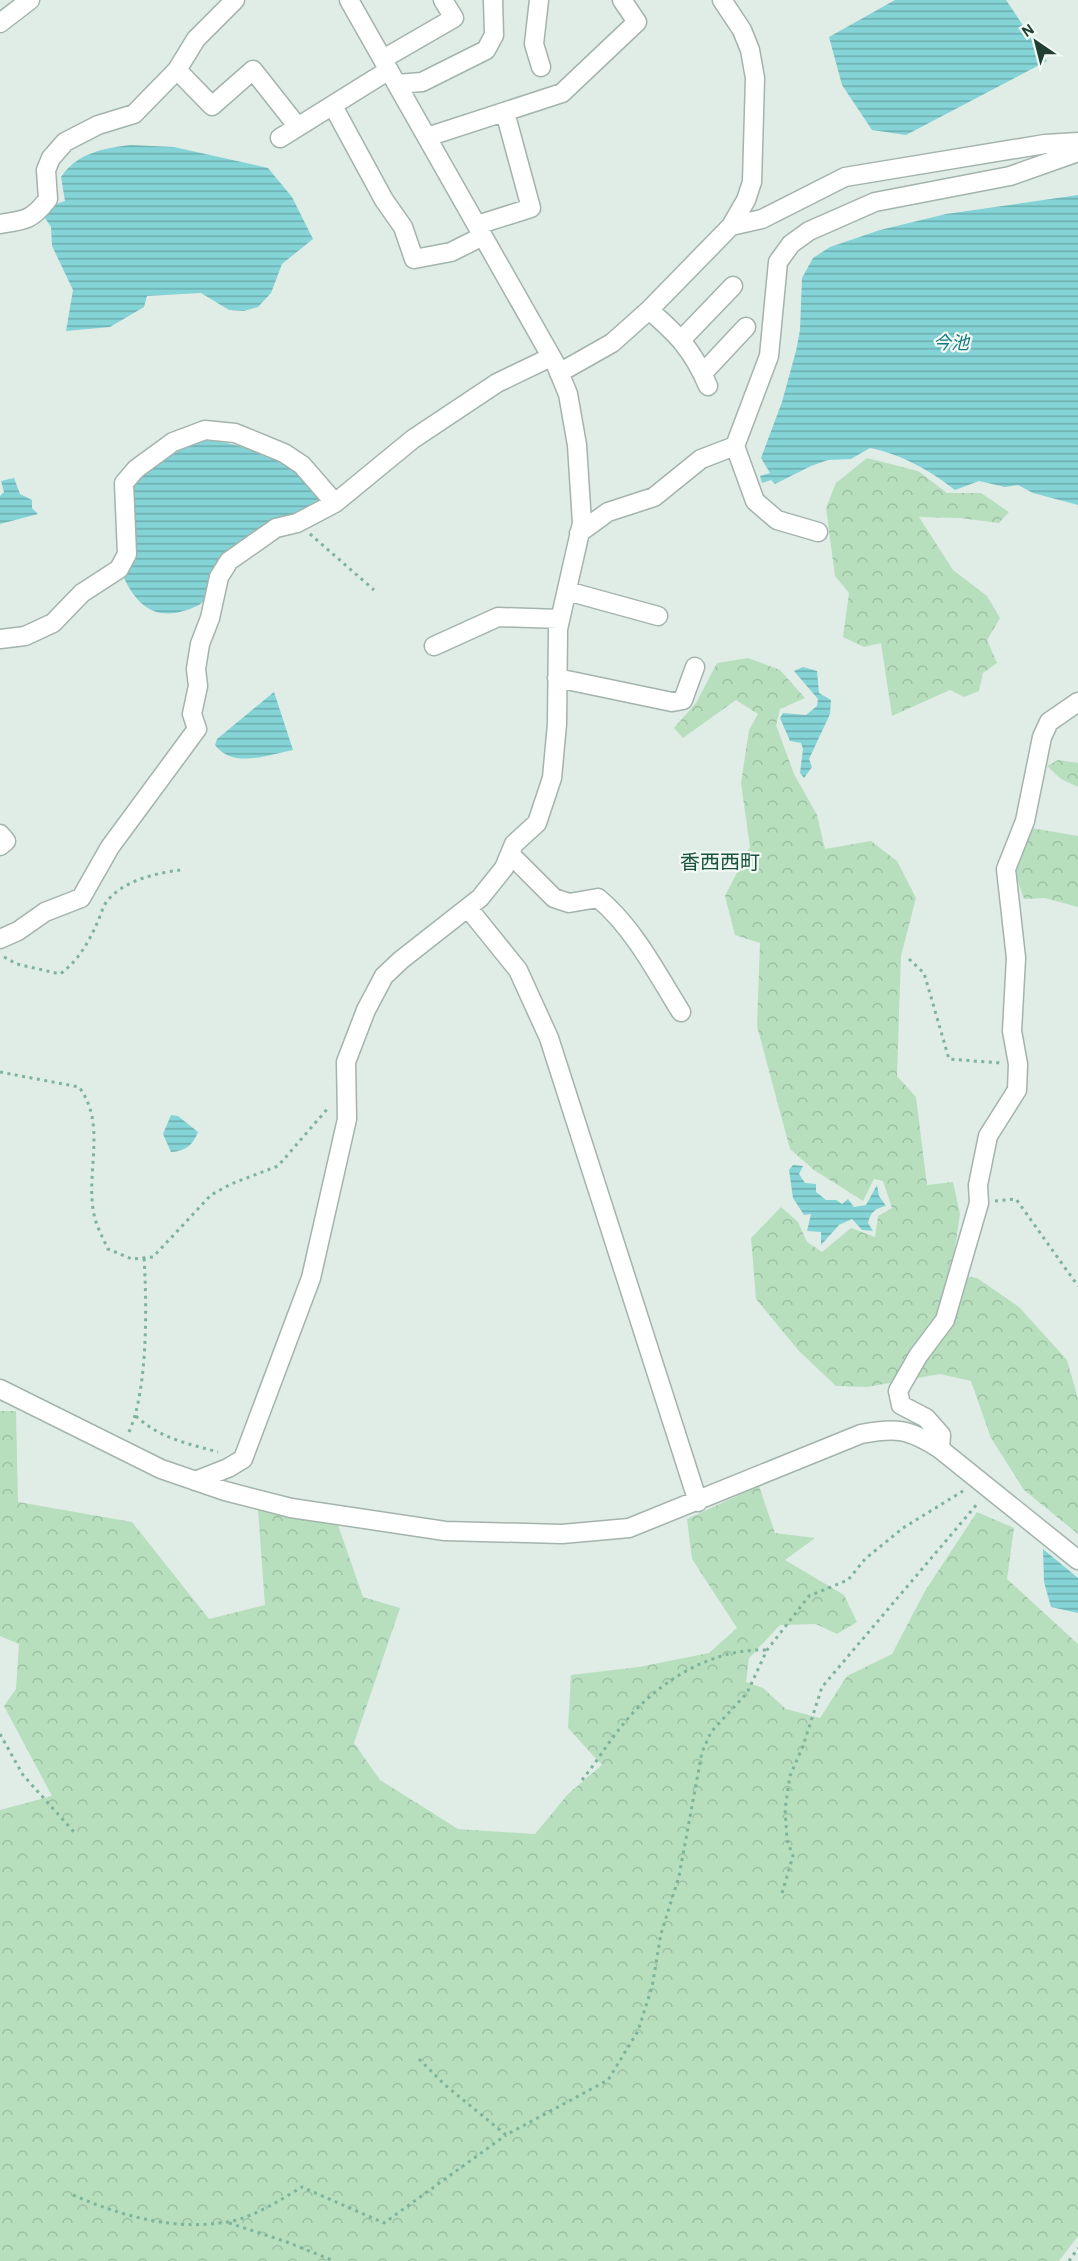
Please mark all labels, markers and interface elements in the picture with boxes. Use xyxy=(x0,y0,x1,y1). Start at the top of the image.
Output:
north arrow xyxy=(1006,12,1066,72)
text: N xyxy=(1019,21,1037,40)
water label: 今池 xyxy=(933,333,971,353)
district label: 香西西町 xyxy=(680,852,760,873)

